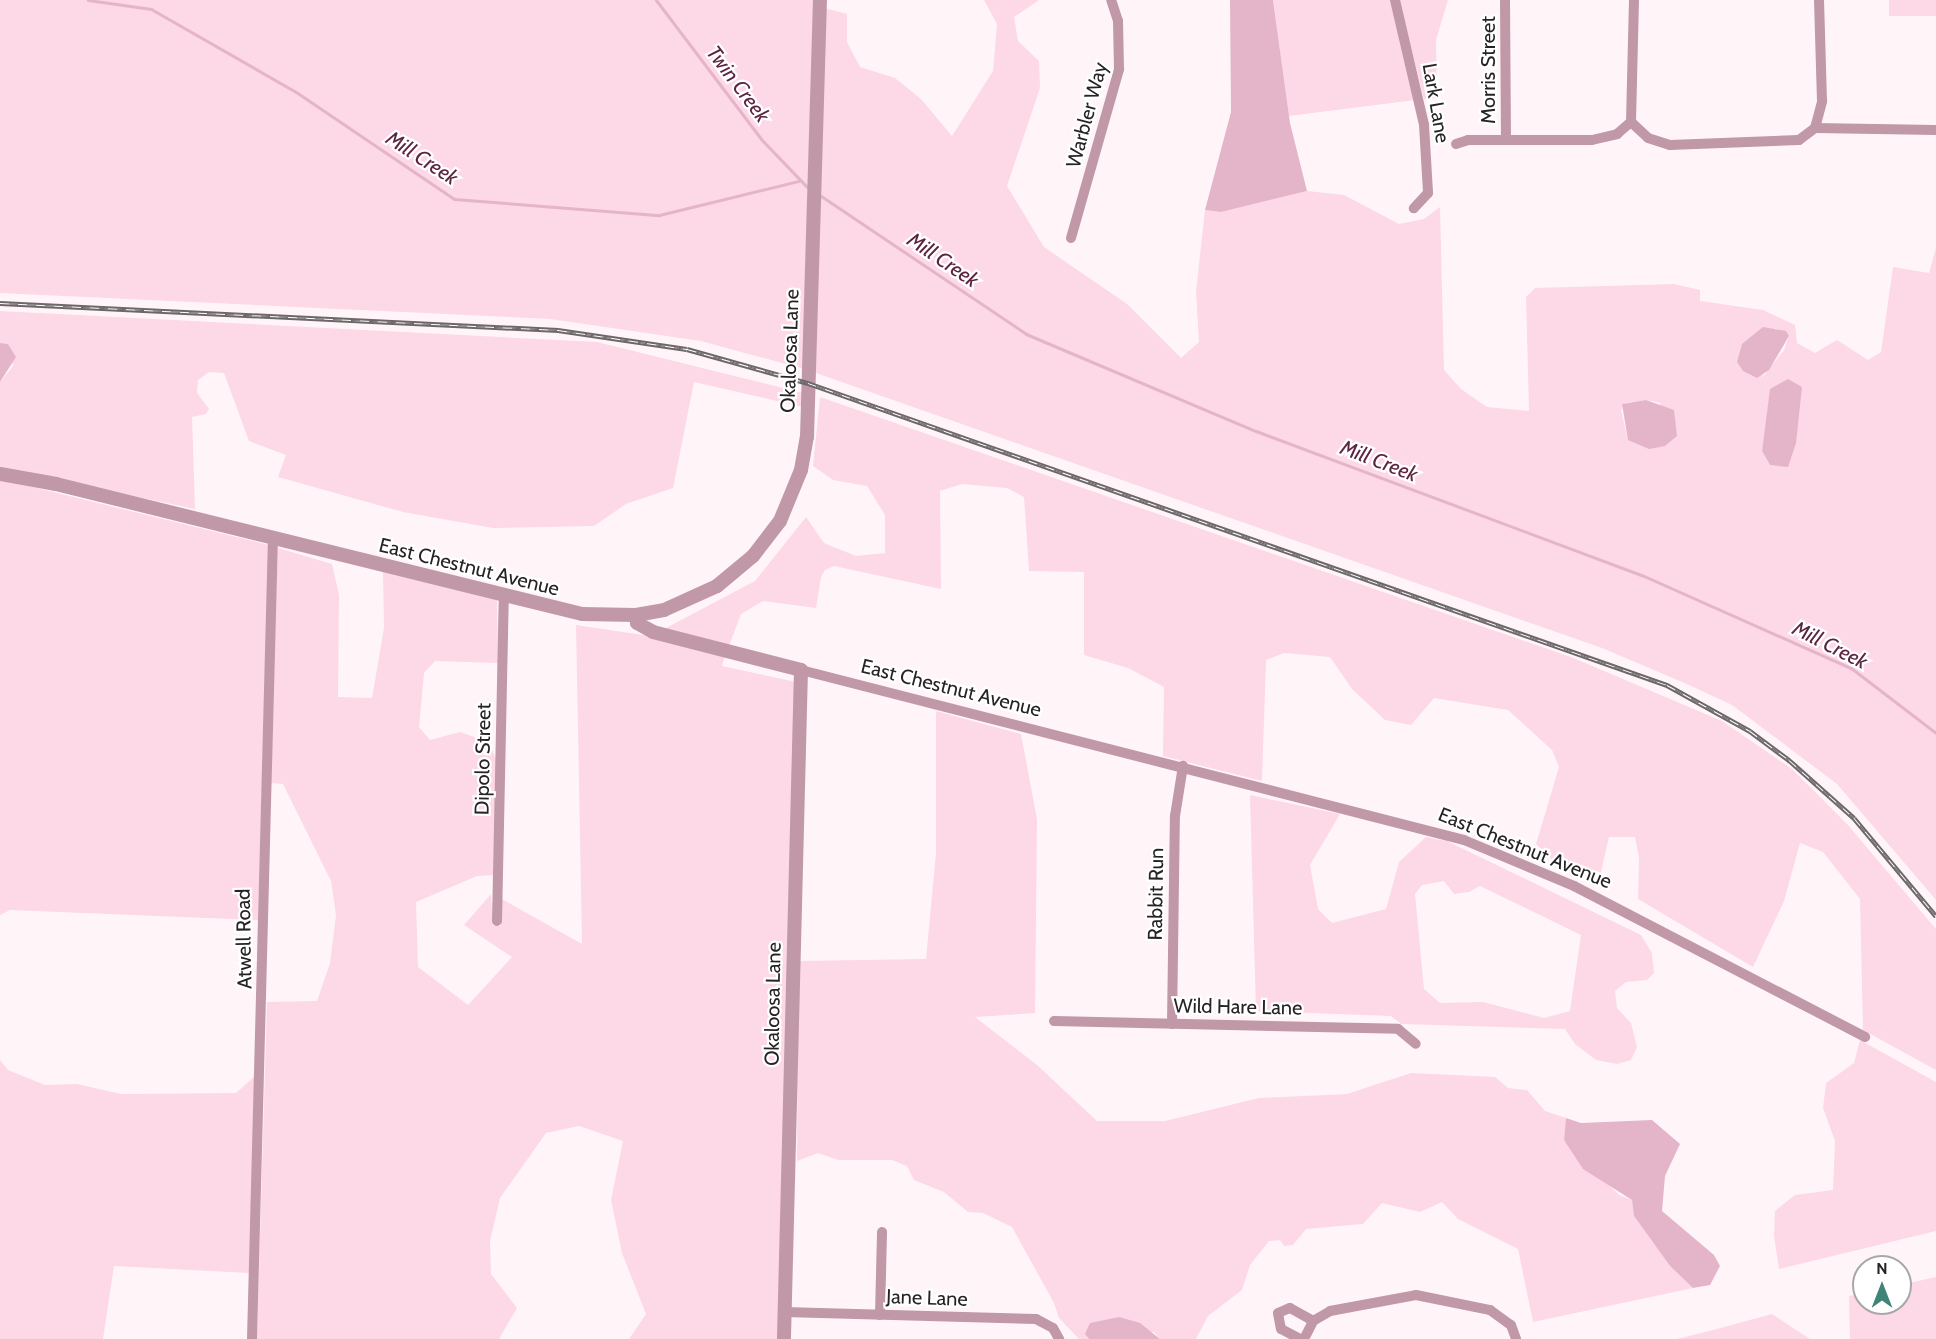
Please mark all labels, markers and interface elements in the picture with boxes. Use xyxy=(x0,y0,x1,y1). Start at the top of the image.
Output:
street label: Morris Street xyxy=(1476,16,1500,124)
water label: Twin Creek xyxy=(701,41,775,127)
street label: Warbler Way xyxy=(1061,60,1113,170)
street label: Lark Lane xyxy=(1417,61,1455,145)
water label: Mill Creek xyxy=(381,126,463,190)
water label: Mill Creek xyxy=(903,227,983,293)
street label: Okaloosa Lane xyxy=(776,289,804,413)
water label: Mill Creek xyxy=(1337,435,1421,487)
street label: East Chestnut Avenue xyxy=(376,533,562,601)
water label: Mill Creek xyxy=(1788,615,1872,675)
street label: East Chestnut Avenue xyxy=(858,654,1044,722)
street label: Dipolo Street xyxy=(470,703,496,815)
street label: East Chestnut Avenue xyxy=(1435,802,1615,894)
street label: Rabbit Run xyxy=(1143,847,1169,941)
street label: Atwell Road xyxy=(231,889,257,989)
street label: Okaloosa Lane xyxy=(760,942,786,1066)
street label: Wild Hare Lane xyxy=(1173,994,1303,1020)
north arrow xyxy=(1852,1255,1912,1315)
text: N xyxy=(1876,1259,1888,1278)
street label: Jane Lane xyxy=(886,1285,968,1311)

